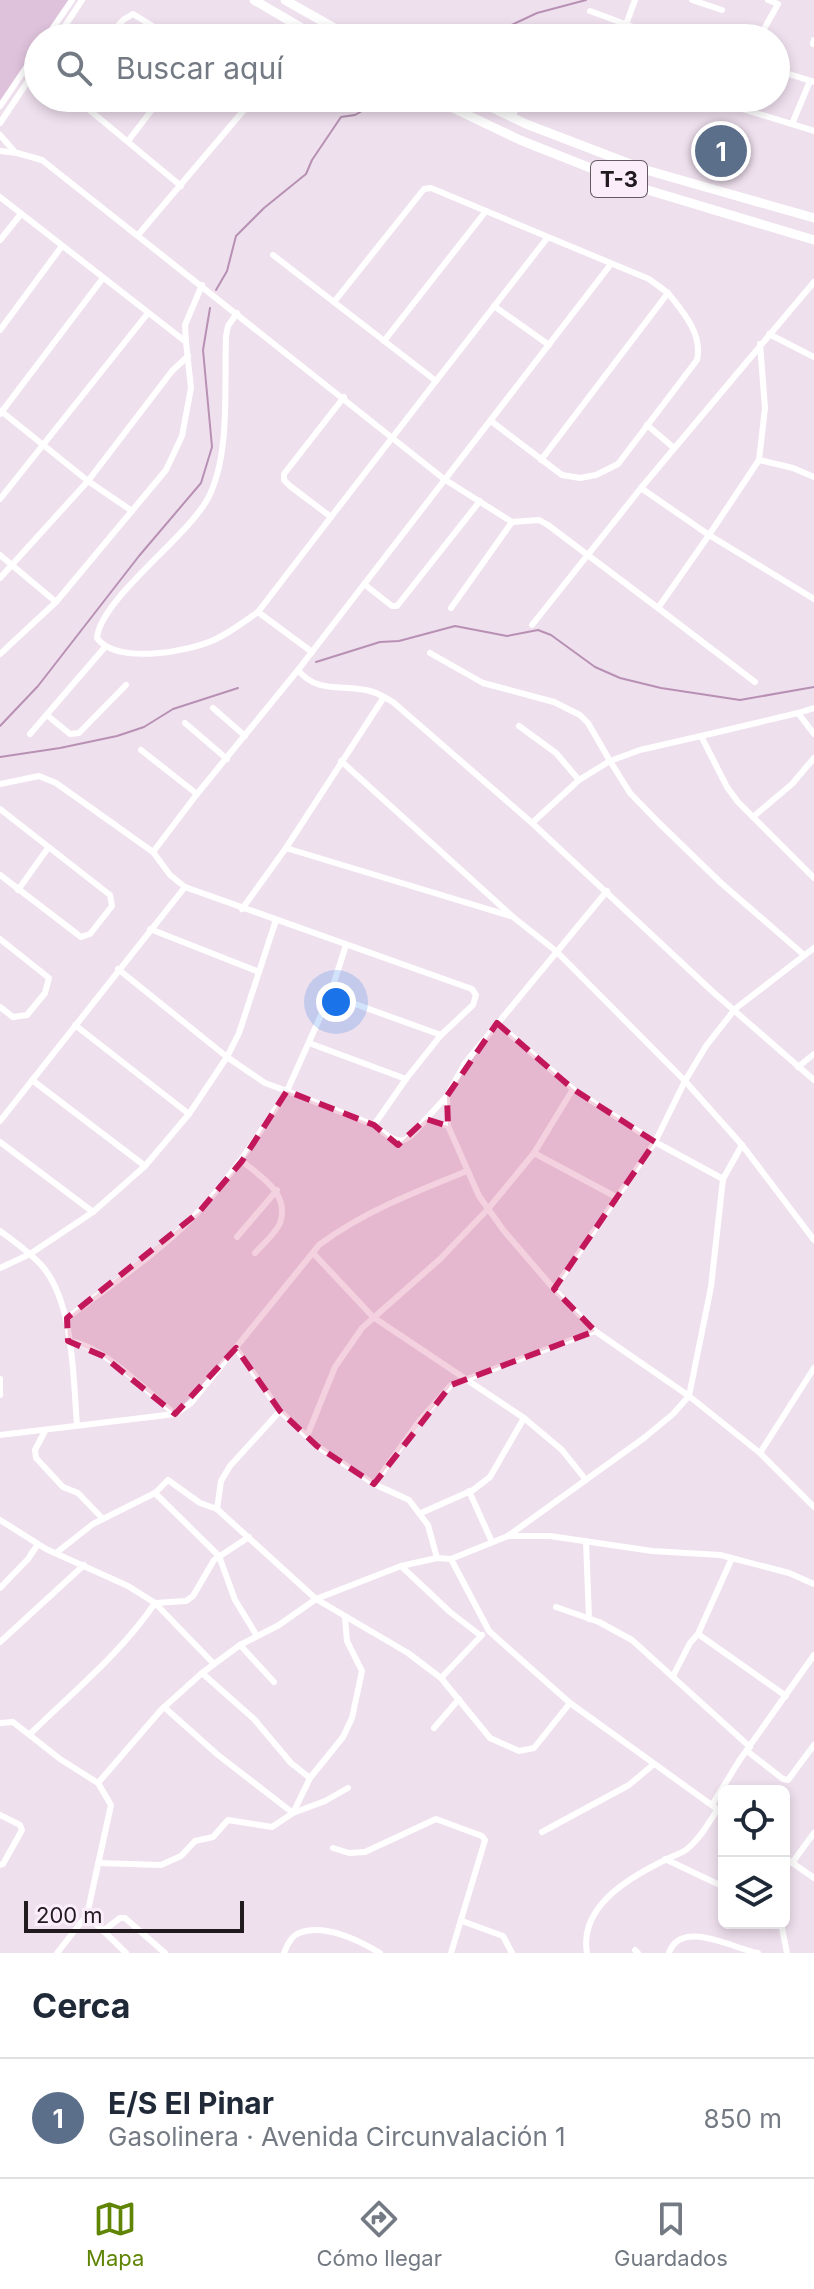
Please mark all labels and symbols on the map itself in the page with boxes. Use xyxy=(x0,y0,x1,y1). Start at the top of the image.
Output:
pin: 1 xyxy=(695,121,747,181)
road number: T-3 xyxy=(591,161,647,197)
your location xyxy=(316,982,356,1022)
scale bar xyxy=(24,1897,244,1933)

